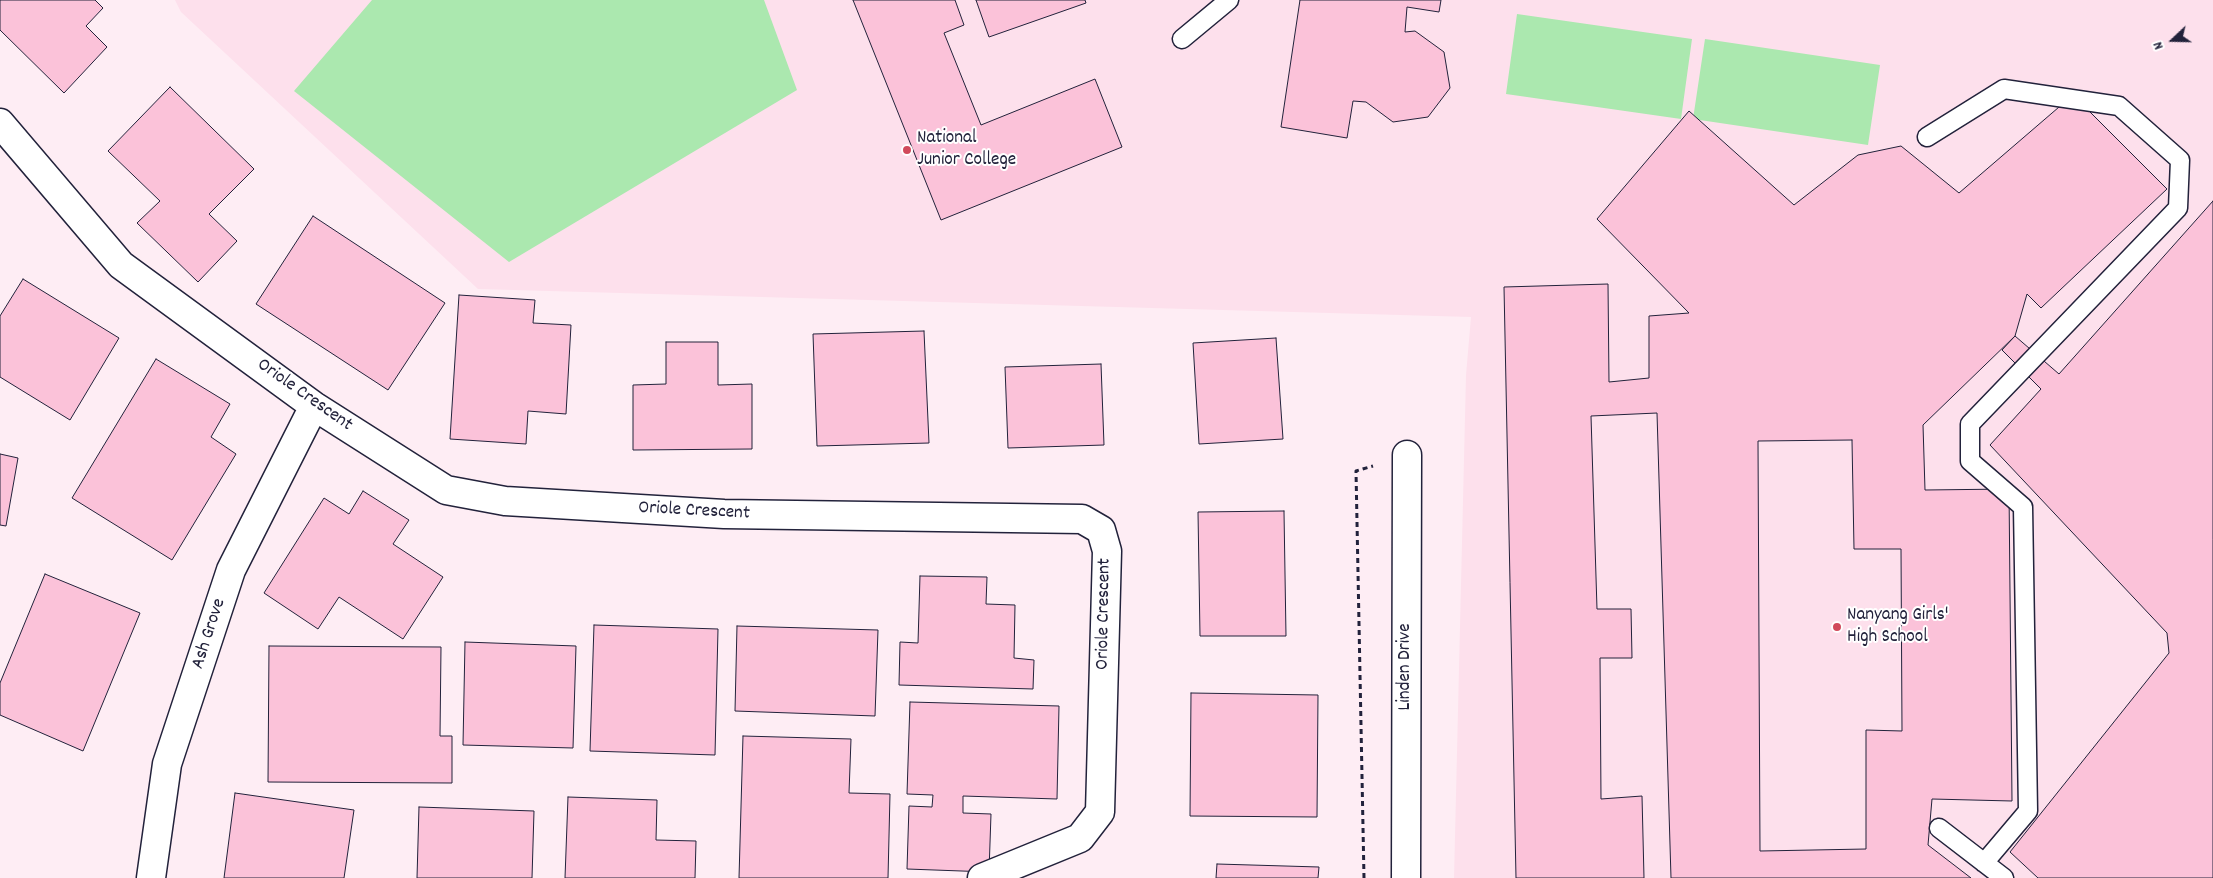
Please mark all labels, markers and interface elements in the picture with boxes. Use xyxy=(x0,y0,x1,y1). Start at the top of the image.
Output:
north arrow xyxy=(2148,15,2198,65)
text: N xyxy=(2148,39,2170,52)
place label: National Junior College xyxy=(917,128,1016,172)
marker: National Junior College xyxy=(901,144,913,156)
street label: Oriole Crescent xyxy=(252,355,356,437)
street label: Oriole Crescent xyxy=(638,498,750,526)
street label: Oriole Crescent xyxy=(1093,558,1117,670)
street label: Ash Grove xyxy=(188,596,232,672)
place label: Nanyang Girls' High School xyxy=(1847,605,1949,649)
marker: Nanyang Girls' High School xyxy=(1831,621,1843,633)
street label: Linden Drive xyxy=(1395,623,1417,711)

